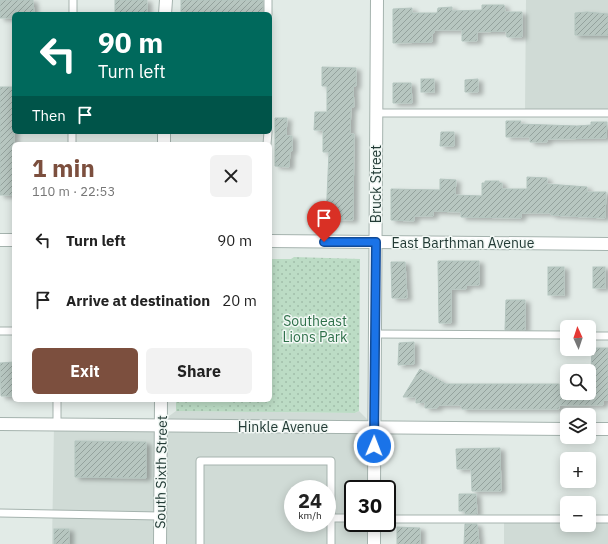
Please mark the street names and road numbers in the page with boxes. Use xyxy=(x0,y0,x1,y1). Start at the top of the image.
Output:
street label: Bruck Street xyxy=(367,145,385,223)
street label: East Barthman Avenue xyxy=(392,234,535,252)
street label: South Sixth Street xyxy=(151,415,171,529)
street label: Hinkle Avenue xyxy=(238,418,328,436)

